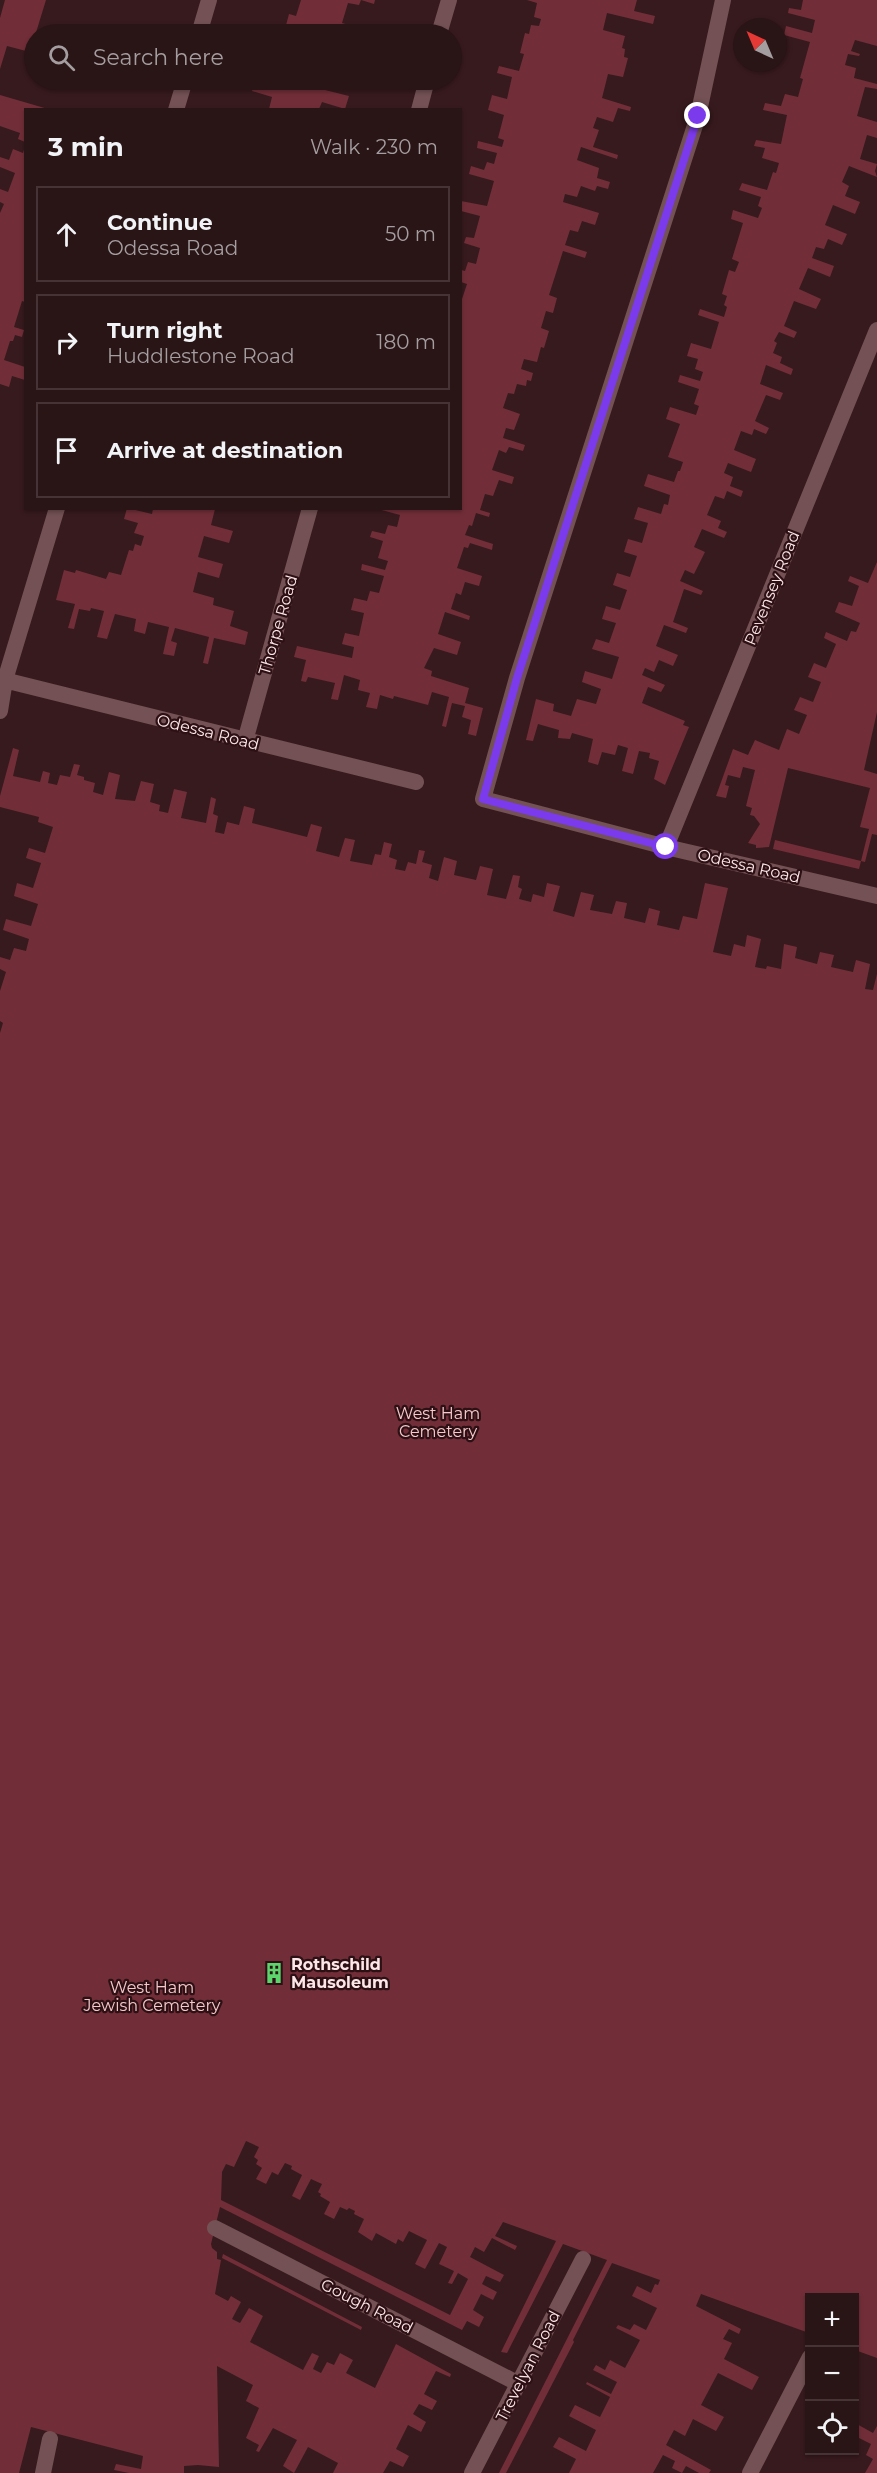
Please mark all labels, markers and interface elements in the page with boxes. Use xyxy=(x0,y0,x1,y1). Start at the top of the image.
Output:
north arrow xyxy=(733,18,787,72)
search box xyxy=(24,24,462,90)
icon: search xyxy=(45,41,78,74)
text: Search here xyxy=(93,44,224,71)
route end xyxy=(684,102,710,128)
text: 3 min xyxy=(48,131,124,163)
text: Walk · 230 m xyxy=(310,135,438,159)
text: Continue xyxy=(107,209,213,236)
icon: ahead xyxy=(50,218,83,251)
text: 50 m xyxy=(385,222,436,246)
text: Odessa Road xyxy=(107,236,238,260)
text: Turn right xyxy=(107,317,222,344)
icon: right xyxy=(50,326,83,359)
text: 180 m xyxy=(376,330,436,354)
text: Huddlestone Road xyxy=(107,344,294,368)
icon: arrive xyxy=(50,434,83,467)
text: Arrive at destination xyxy=(107,437,343,464)
street label: Pevensey Road xyxy=(740,528,804,648)
street label: Thorpe Road xyxy=(255,573,301,677)
street label: Odessa Road xyxy=(155,710,261,754)
route start xyxy=(652,833,678,859)
street label: Odessa Road xyxy=(696,845,802,887)
park label: West Ham Cemetery xyxy=(396,1404,480,1441)
place label: Rothschild Mausoleum xyxy=(291,1955,389,1992)
building icon: Rothschild Mausoleum xyxy=(262,1961,286,1985)
park label: West Ham Jewish Cemetery xyxy=(83,1978,221,2015)
street label: Gough Road xyxy=(318,2275,416,2337)
map controls xyxy=(805,2293,859,2455)
button: + xyxy=(805,2293,859,2347)
street label: Trevelyan Road xyxy=(492,2307,564,2425)
button: − xyxy=(805,2347,859,2401)
button: locate xyxy=(805,2401,859,2455)

